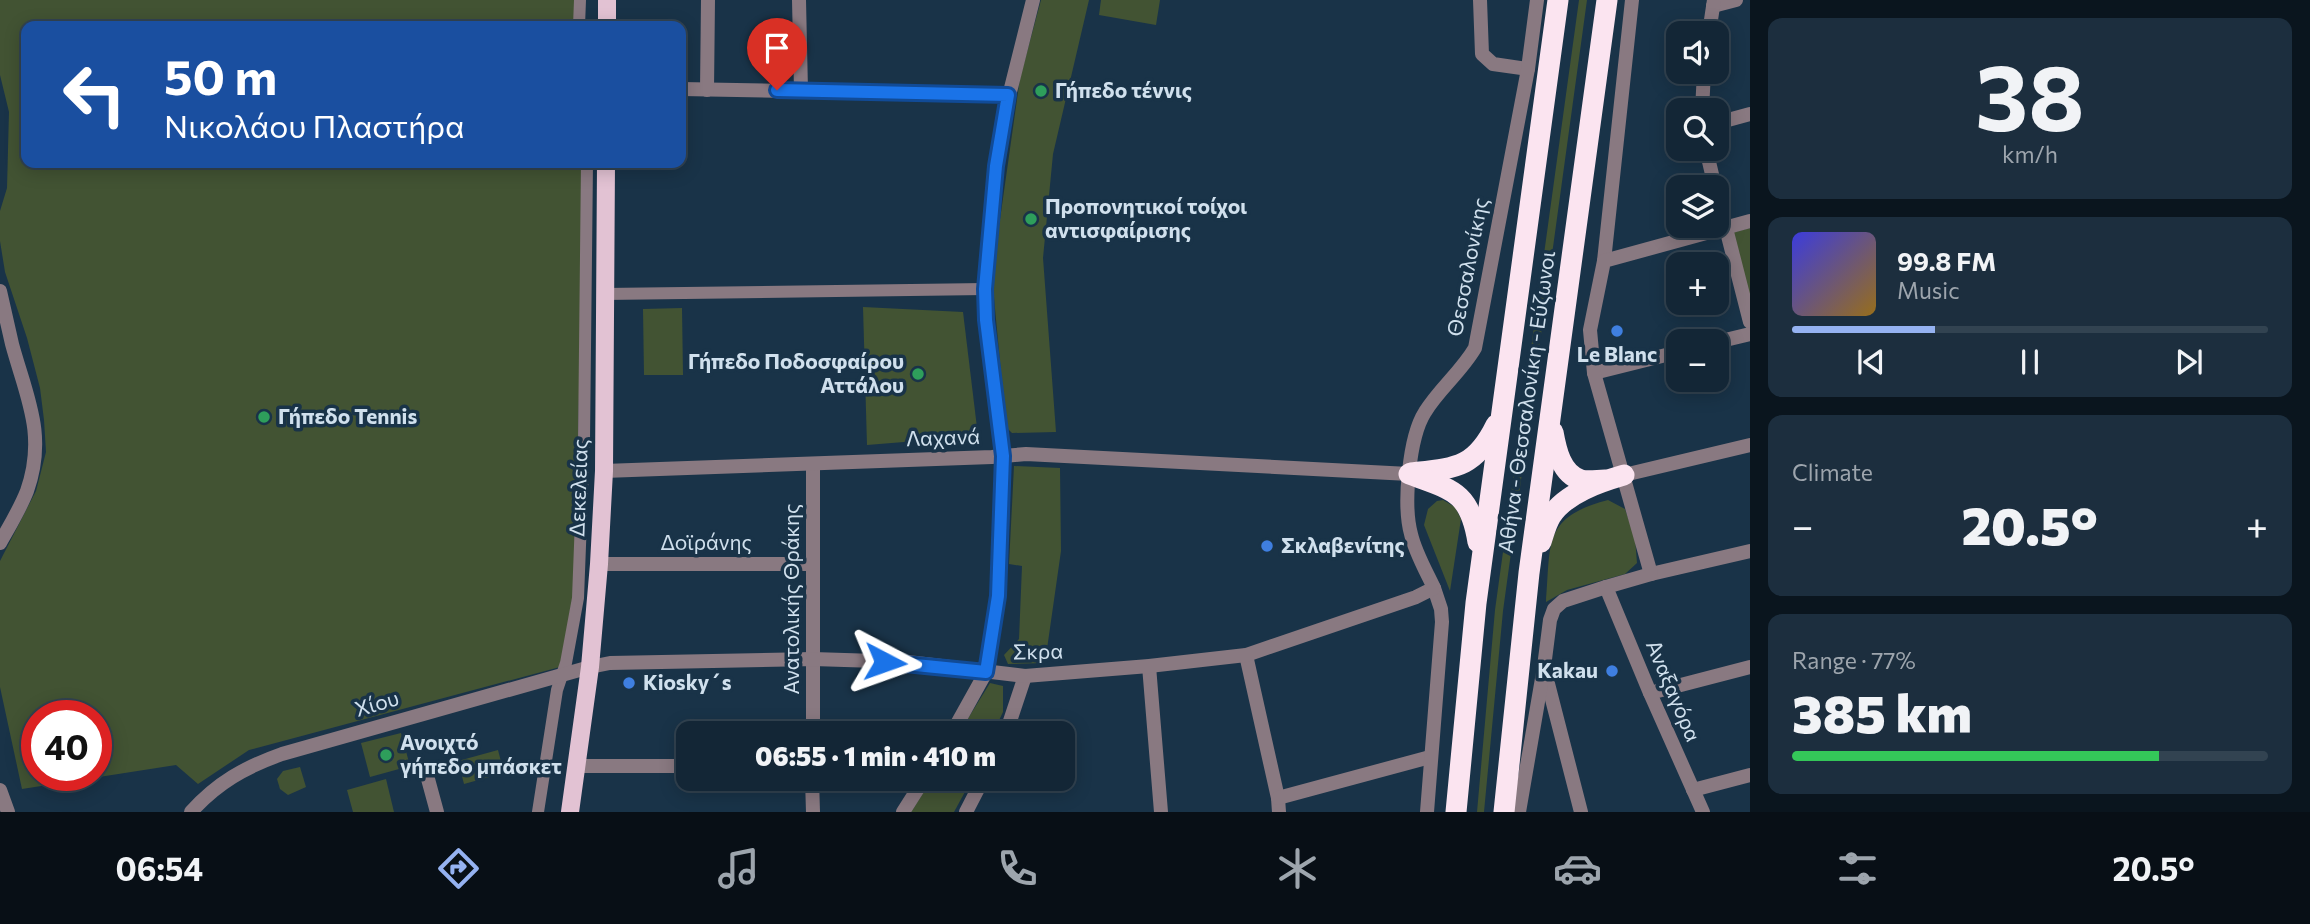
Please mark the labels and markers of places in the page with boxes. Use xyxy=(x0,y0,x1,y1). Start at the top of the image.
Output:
pin xyxy=(747,18,807,90)
place label: Γήπεδο τέννις xyxy=(1055,77,1192,102)
marker: Γήπεδο τέννις xyxy=(1033,83,1049,99)
place label: Προπονητικοί τοίχοι αντισφαίρισης xyxy=(1045,193,1247,242)
marker: Προπονητικοί τοίχοι αντισφαίρισης xyxy=(1023,211,1039,227)
marker: Le Blanc xyxy=(1609,323,1625,339)
place label: Le Blanc xyxy=(1577,341,1657,366)
place label: Γήπεδο Ποδοσφαίρου Αττάλου xyxy=(688,348,904,397)
marker: Γήπεδο Ποδοσφαίρου Αττάλου xyxy=(910,366,926,382)
place label: Γήπεδο Tennis xyxy=(278,403,417,428)
marker: Γήπεδο Tennis xyxy=(256,409,272,425)
place label: Σκλαβενίτης xyxy=(1281,532,1405,557)
marker: Σκλαβενίτης xyxy=(1259,538,1275,554)
place label: Kakau xyxy=(1537,657,1598,682)
marker: Kakau xyxy=(1604,663,1620,679)
place label: Kiosky´s xyxy=(643,669,732,694)
marker: Kiosky´s xyxy=(621,675,637,691)
place label: Ανοιχτό γήπεδο μπάσκετ xyxy=(400,729,562,778)
marker: Ανοιχτό γήπεδο μπάσκετ xyxy=(378,747,394,763)

